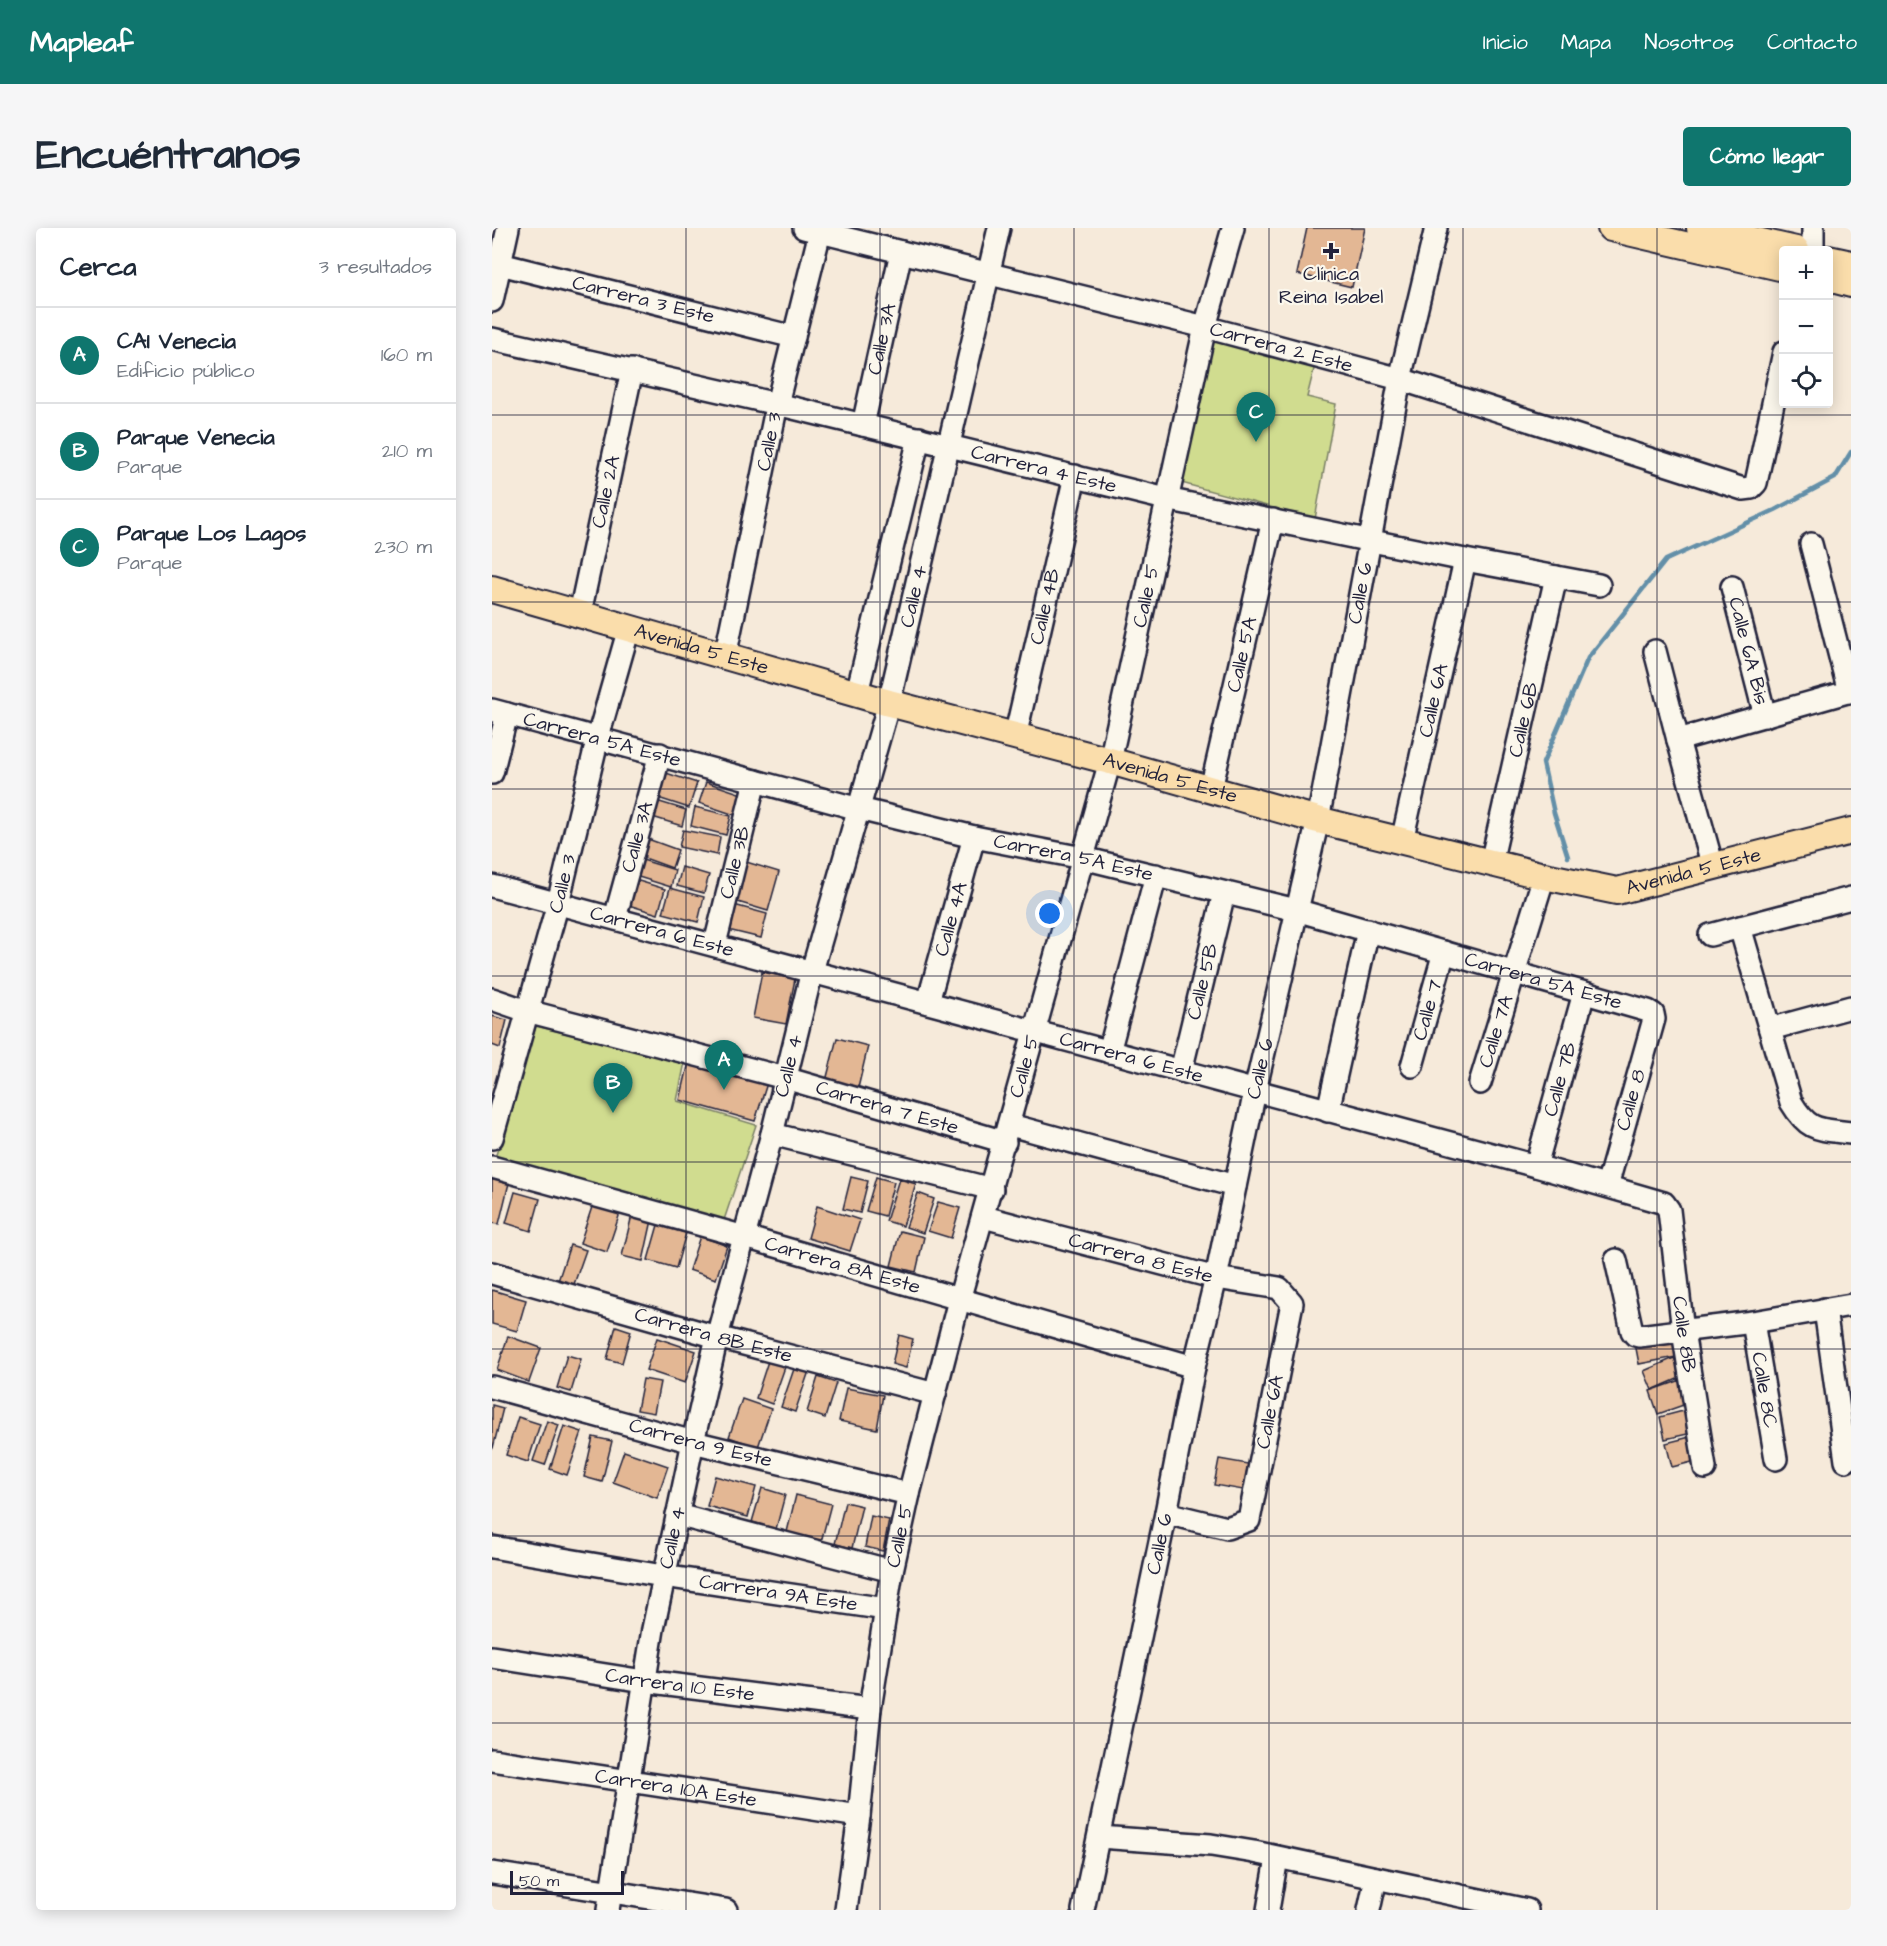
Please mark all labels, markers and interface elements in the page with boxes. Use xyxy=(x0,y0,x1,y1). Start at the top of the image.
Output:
text: Mapleaf xyxy=(30,23,133,62)
text: Inicio xyxy=(1483,28,1528,57)
text: Mapa xyxy=(1561,28,1611,57)
text: Nosotros xyxy=(1644,28,1734,57)
text: Contacto xyxy=(1767,28,1857,57)
text: Encuéntranos xyxy=(36,127,301,185)
button: Cómo llegar xyxy=(1683,127,1851,186)
marker: Clínica Reina Isabel xyxy=(1322,242,1340,260)
map controls xyxy=(1779,246,1833,408)
button: + xyxy=(1779,246,1833,300)
text: Cerca xyxy=(60,249,137,285)
text: 3 resultados xyxy=(319,253,432,281)
place label: Clínica Reina Isabel xyxy=(1279,260,1383,311)
street label: Carrera 3 Este xyxy=(569,268,718,331)
street label: Calle 3A xyxy=(860,300,903,377)
button: − xyxy=(1779,300,1833,354)
street label: Carrera 2 Este xyxy=(1207,315,1356,380)
text: CAI Venecia xyxy=(117,326,236,357)
text: A xyxy=(73,341,86,369)
text: 160 m xyxy=(381,341,432,369)
button: locate xyxy=(1779,354,1833,408)
text: Edificio público xyxy=(117,357,255,385)
pin: C xyxy=(1236,392,1275,442)
street label: Calle 3 xyxy=(750,409,789,474)
text: Parque Venecia xyxy=(117,422,275,453)
text: B xyxy=(72,437,87,465)
text: 210 m xyxy=(382,437,432,465)
street label: Carrera 4 Este xyxy=(968,438,1120,500)
text: Parque xyxy=(117,453,182,481)
street label: Calle 2A xyxy=(585,453,627,531)
text: Parque Los Lagos xyxy=(117,518,306,549)
text: C xyxy=(72,533,87,561)
text: 230 m xyxy=(374,533,432,561)
text: Parque xyxy=(117,549,182,577)
street label: Calle 6 xyxy=(1341,560,1380,626)
street label: Calle 4 xyxy=(893,562,935,630)
street label: Calle 5 xyxy=(1126,562,1167,630)
street label: Calle 4B xyxy=(1023,566,1067,647)
street label: Calle 6A Bis xyxy=(1721,594,1776,708)
street label: Calle 5A xyxy=(1220,614,1264,695)
street label: Avenida 5 Este xyxy=(631,617,772,682)
street label: Calle 6A xyxy=(1412,661,1455,740)
street label: Calle 6B xyxy=(1501,679,1546,760)
street label: Carrera 5A Este xyxy=(520,705,684,774)
street label: Avenida 5 Este xyxy=(1100,746,1241,810)
street label: Calle 3A xyxy=(614,798,660,876)
street label: Calle 3B xyxy=(713,823,757,902)
street label: Carrera 5A Este xyxy=(991,827,1156,889)
street label: Avenida 5 Este xyxy=(1623,841,1764,902)
street label: Calle 3 xyxy=(542,851,583,916)
street label: Calle 4A xyxy=(927,879,975,960)
street label: Carrera 6 Este xyxy=(587,899,737,964)
your location xyxy=(1035,899,1064,928)
street label: Calle 5B xyxy=(1180,940,1225,1023)
street label: Carrera 5A Este xyxy=(1461,945,1625,1017)
street label: Calle 7 xyxy=(1406,977,1450,1044)
street label: Calle 7A xyxy=(1472,991,1520,1071)
street label: Carrera 6 Este xyxy=(1056,1025,1207,1090)
street label: Calle 4 xyxy=(768,1031,810,1100)
street label: Calle 5 xyxy=(1002,1032,1047,1101)
street label: Calle 6 xyxy=(1240,1035,1281,1102)
street label: Calle 7B xyxy=(1536,1039,1584,1120)
pin: A xyxy=(704,1040,744,1090)
pin: B xyxy=(594,1064,632,1113)
street label: Calle 8 xyxy=(1609,1066,1653,1134)
street label: Carrera 7 Este xyxy=(812,1074,962,1142)
street label: Carrera 8 Este xyxy=(1065,1226,1216,1291)
street label: Carrera 8A Este xyxy=(761,1229,924,1301)
street label: Calle 8B xyxy=(1665,1295,1703,1374)
street label: Carrera 8B Este xyxy=(631,1300,796,1370)
street label: Calle 8C xyxy=(1744,1350,1785,1430)
street label: Calle 6A xyxy=(1249,1372,1291,1451)
street label: Carrera 9 Este xyxy=(626,1411,775,1475)
street label: Calle 5 xyxy=(879,1502,920,1570)
street label: Calle 4 xyxy=(652,1503,693,1571)
street label: Calle 6 xyxy=(1139,1510,1180,1577)
street label: Carrera 9A Este xyxy=(697,1568,859,1619)
street label: Carrera 10 Este xyxy=(603,1661,756,1709)
street label: Carrera 10A Este xyxy=(593,1762,759,1814)
scale bar xyxy=(510,1868,624,1896)
text: 50 m xyxy=(519,1870,559,1892)

